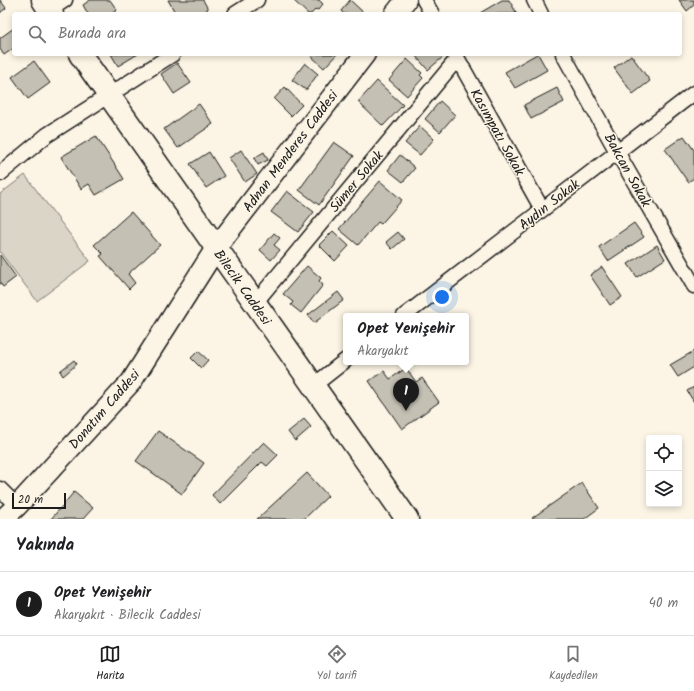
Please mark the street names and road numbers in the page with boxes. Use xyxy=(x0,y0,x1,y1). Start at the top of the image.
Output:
street label: Adnan Menderes Caddesi xyxy=(238,85,344,217)
street label: Kasımpatı Sokak xyxy=(464,85,530,181)
street label: Bakcan Sokak xyxy=(598,130,657,212)
street label: Sümer Sokak xyxy=(324,145,390,218)
street label: Aydın Sokak xyxy=(514,174,585,236)
street label: Bilecik Caddesi xyxy=(208,245,277,331)
street label: Donatım Caddesi xyxy=(64,364,146,455)

